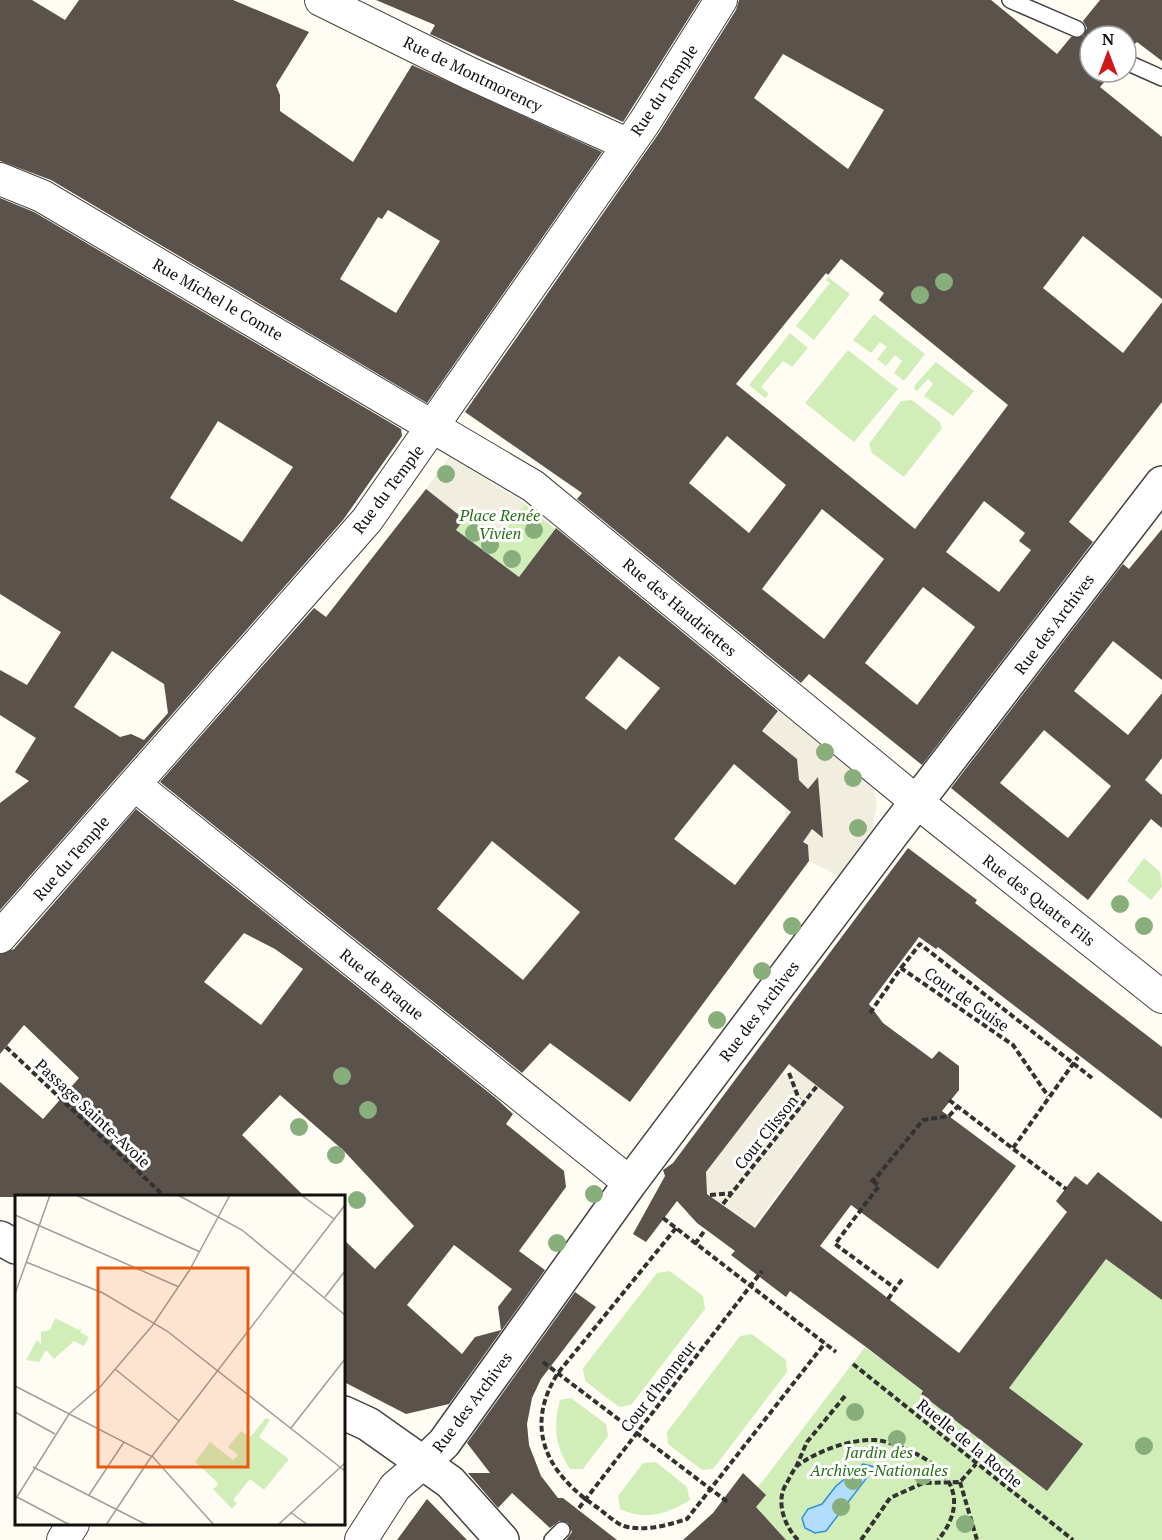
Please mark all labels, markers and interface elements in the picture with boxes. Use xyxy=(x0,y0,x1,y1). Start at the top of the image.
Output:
north arrow xyxy=(1078,24,1138,84)
text: N xyxy=(1102,28,1114,50)
street label: Rue de Montmorency xyxy=(400,31,547,118)
street label: Rue du Temple xyxy=(625,40,703,140)
street label: Rue Michel le Comte xyxy=(149,253,287,345)
street label: Rue du Temple xyxy=(347,440,429,538)
park label: Place Renée Vivien xyxy=(459,504,540,544)
street label: Rue des Haudriettes xyxy=(618,553,742,661)
street label: Rue des Archives xyxy=(1009,569,1099,679)
street label: Rue du Temple xyxy=(28,811,114,905)
street label: Rue des Quatre Fils xyxy=(978,849,1100,951)
street label: Rue de Braque xyxy=(335,943,429,1025)
street label: Rue des Archives xyxy=(714,956,804,1066)
street label: Cour de Guise xyxy=(920,962,1014,1036)
street label: Passage Sainte-Avoie xyxy=(31,1054,155,1172)
street label: Cour Clisson xyxy=(729,1090,803,1174)
inset map xyxy=(15,1195,345,1525)
street label: Cour d'honneur xyxy=(615,1335,701,1437)
street label: Rue des Archives xyxy=(427,1347,517,1457)
street label: Ruelle de la Roche xyxy=(912,1393,1028,1493)
park label: Jardin des Archives-Nationales xyxy=(809,1441,948,1481)

